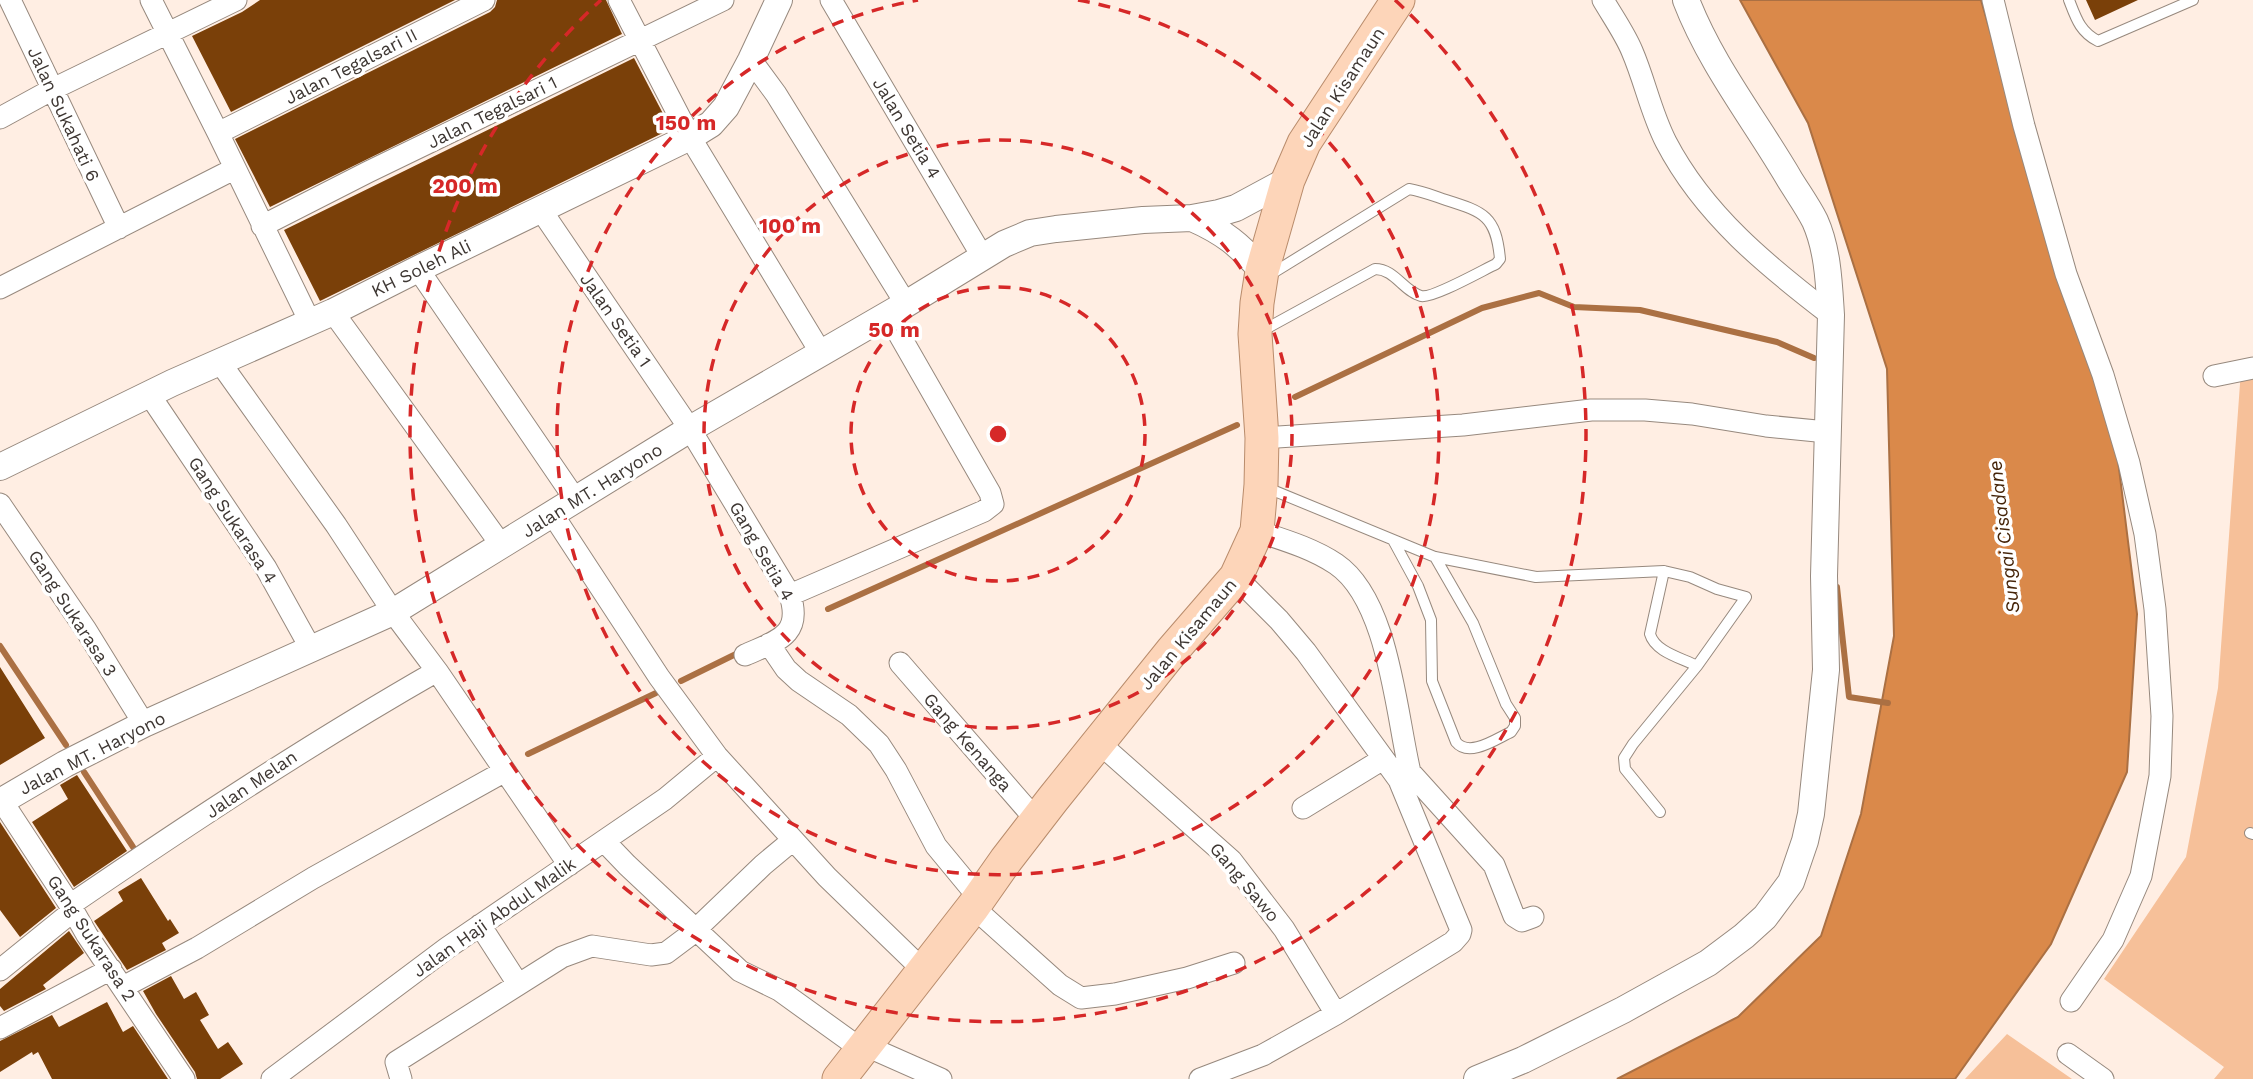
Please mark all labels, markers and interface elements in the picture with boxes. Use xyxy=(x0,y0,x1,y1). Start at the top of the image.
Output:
street label: Jalan Kisamaun xyxy=(1295,23,1389,151)
street label: Jalan Tegalsari II xyxy=(281,24,421,108)
street label: Jalan Sukahati 6 xyxy=(24,43,104,185)
street label: Jalan Tegalsari 1 xyxy=(424,72,560,152)
street label: Jalan Setia 4 xyxy=(869,74,945,182)
text: 150 m xyxy=(656,110,716,135)
text: 200 m xyxy=(432,173,498,198)
text: 100 m xyxy=(759,213,821,238)
street label: KH Soleh Ali xyxy=(368,235,474,301)
street label: Jalan Setia 1 xyxy=(576,269,656,371)
text: 50 m xyxy=(868,317,920,342)
centre of rings xyxy=(986,422,1010,446)
street label: Jalan MT. Haryono xyxy=(518,438,666,542)
street label: Gang Sukarasa 4 xyxy=(184,453,282,587)
water label: Sungai Cisadane xyxy=(1983,459,2025,615)
street label: Gang Setia 4 xyxy=(725,498,799,604)
street label: Gang Sukarasa 3 xyxy=(24,546,122,680)
street label: Jalan Kisamaun xyxy=(1135,574,1241,694)
street label: Gang Kenanga xyxy=(919,688,1017,796)
street label: Jalan MT. Haryono xyxy=(15,707,169,799)
street label: Jalan Melan xyxy=(201,746,301,822)
street label: Gang Sawo xyxy=(1206,838,1284,926)
street label: Jalan Haji Abdul Malik xyxy=(409,853,579,981)
street label: Gang Sukarasa 2 xyxy=(43,871,141,1005)

